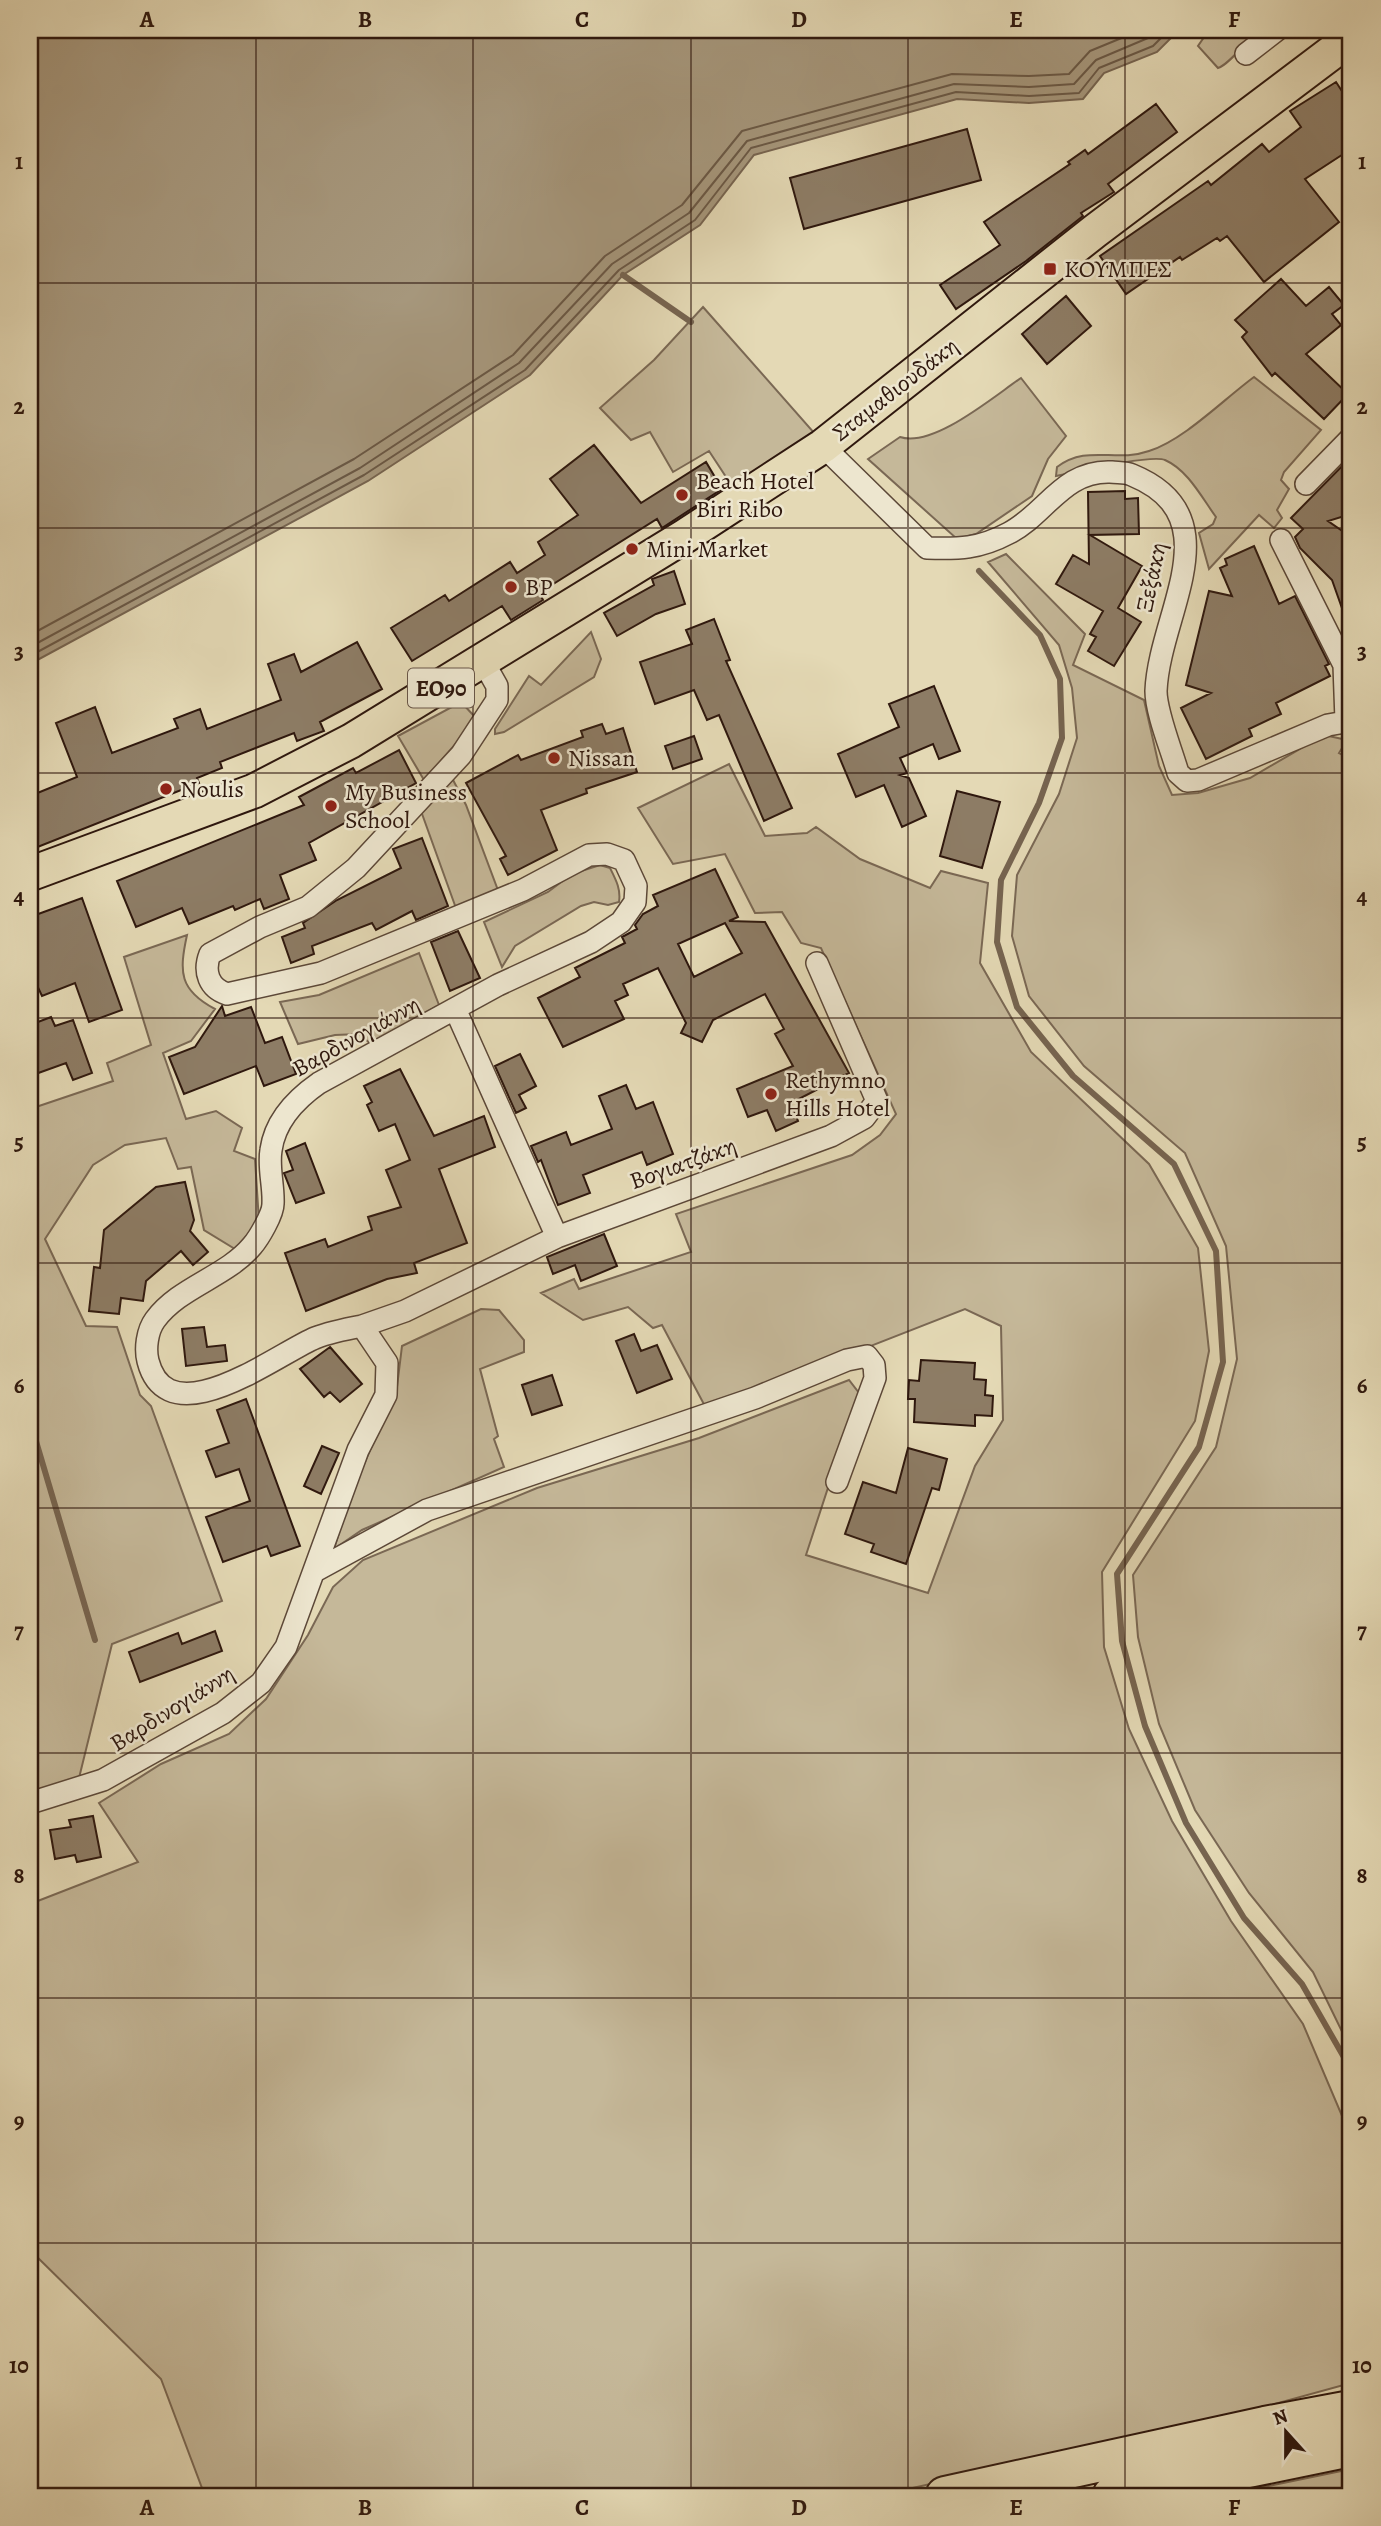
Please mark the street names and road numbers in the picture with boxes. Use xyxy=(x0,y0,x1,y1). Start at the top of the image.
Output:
street label: Σταμαθιουδάκη xyxy=(825,330,965,448)
street label: Ξεξάκη xyxy=(1128,539,1174,615)
road number: ΕΟ90 xyxy=(408,668,474,708)
street label: Βαρδινογιάννη xyxy=(287,988,425,1084)
street label: Βογιατζάκη xyxy=(625,1129,741,1197)
street label: Βαρδινογιάννη xyxy=(104,1657,240,1759)

